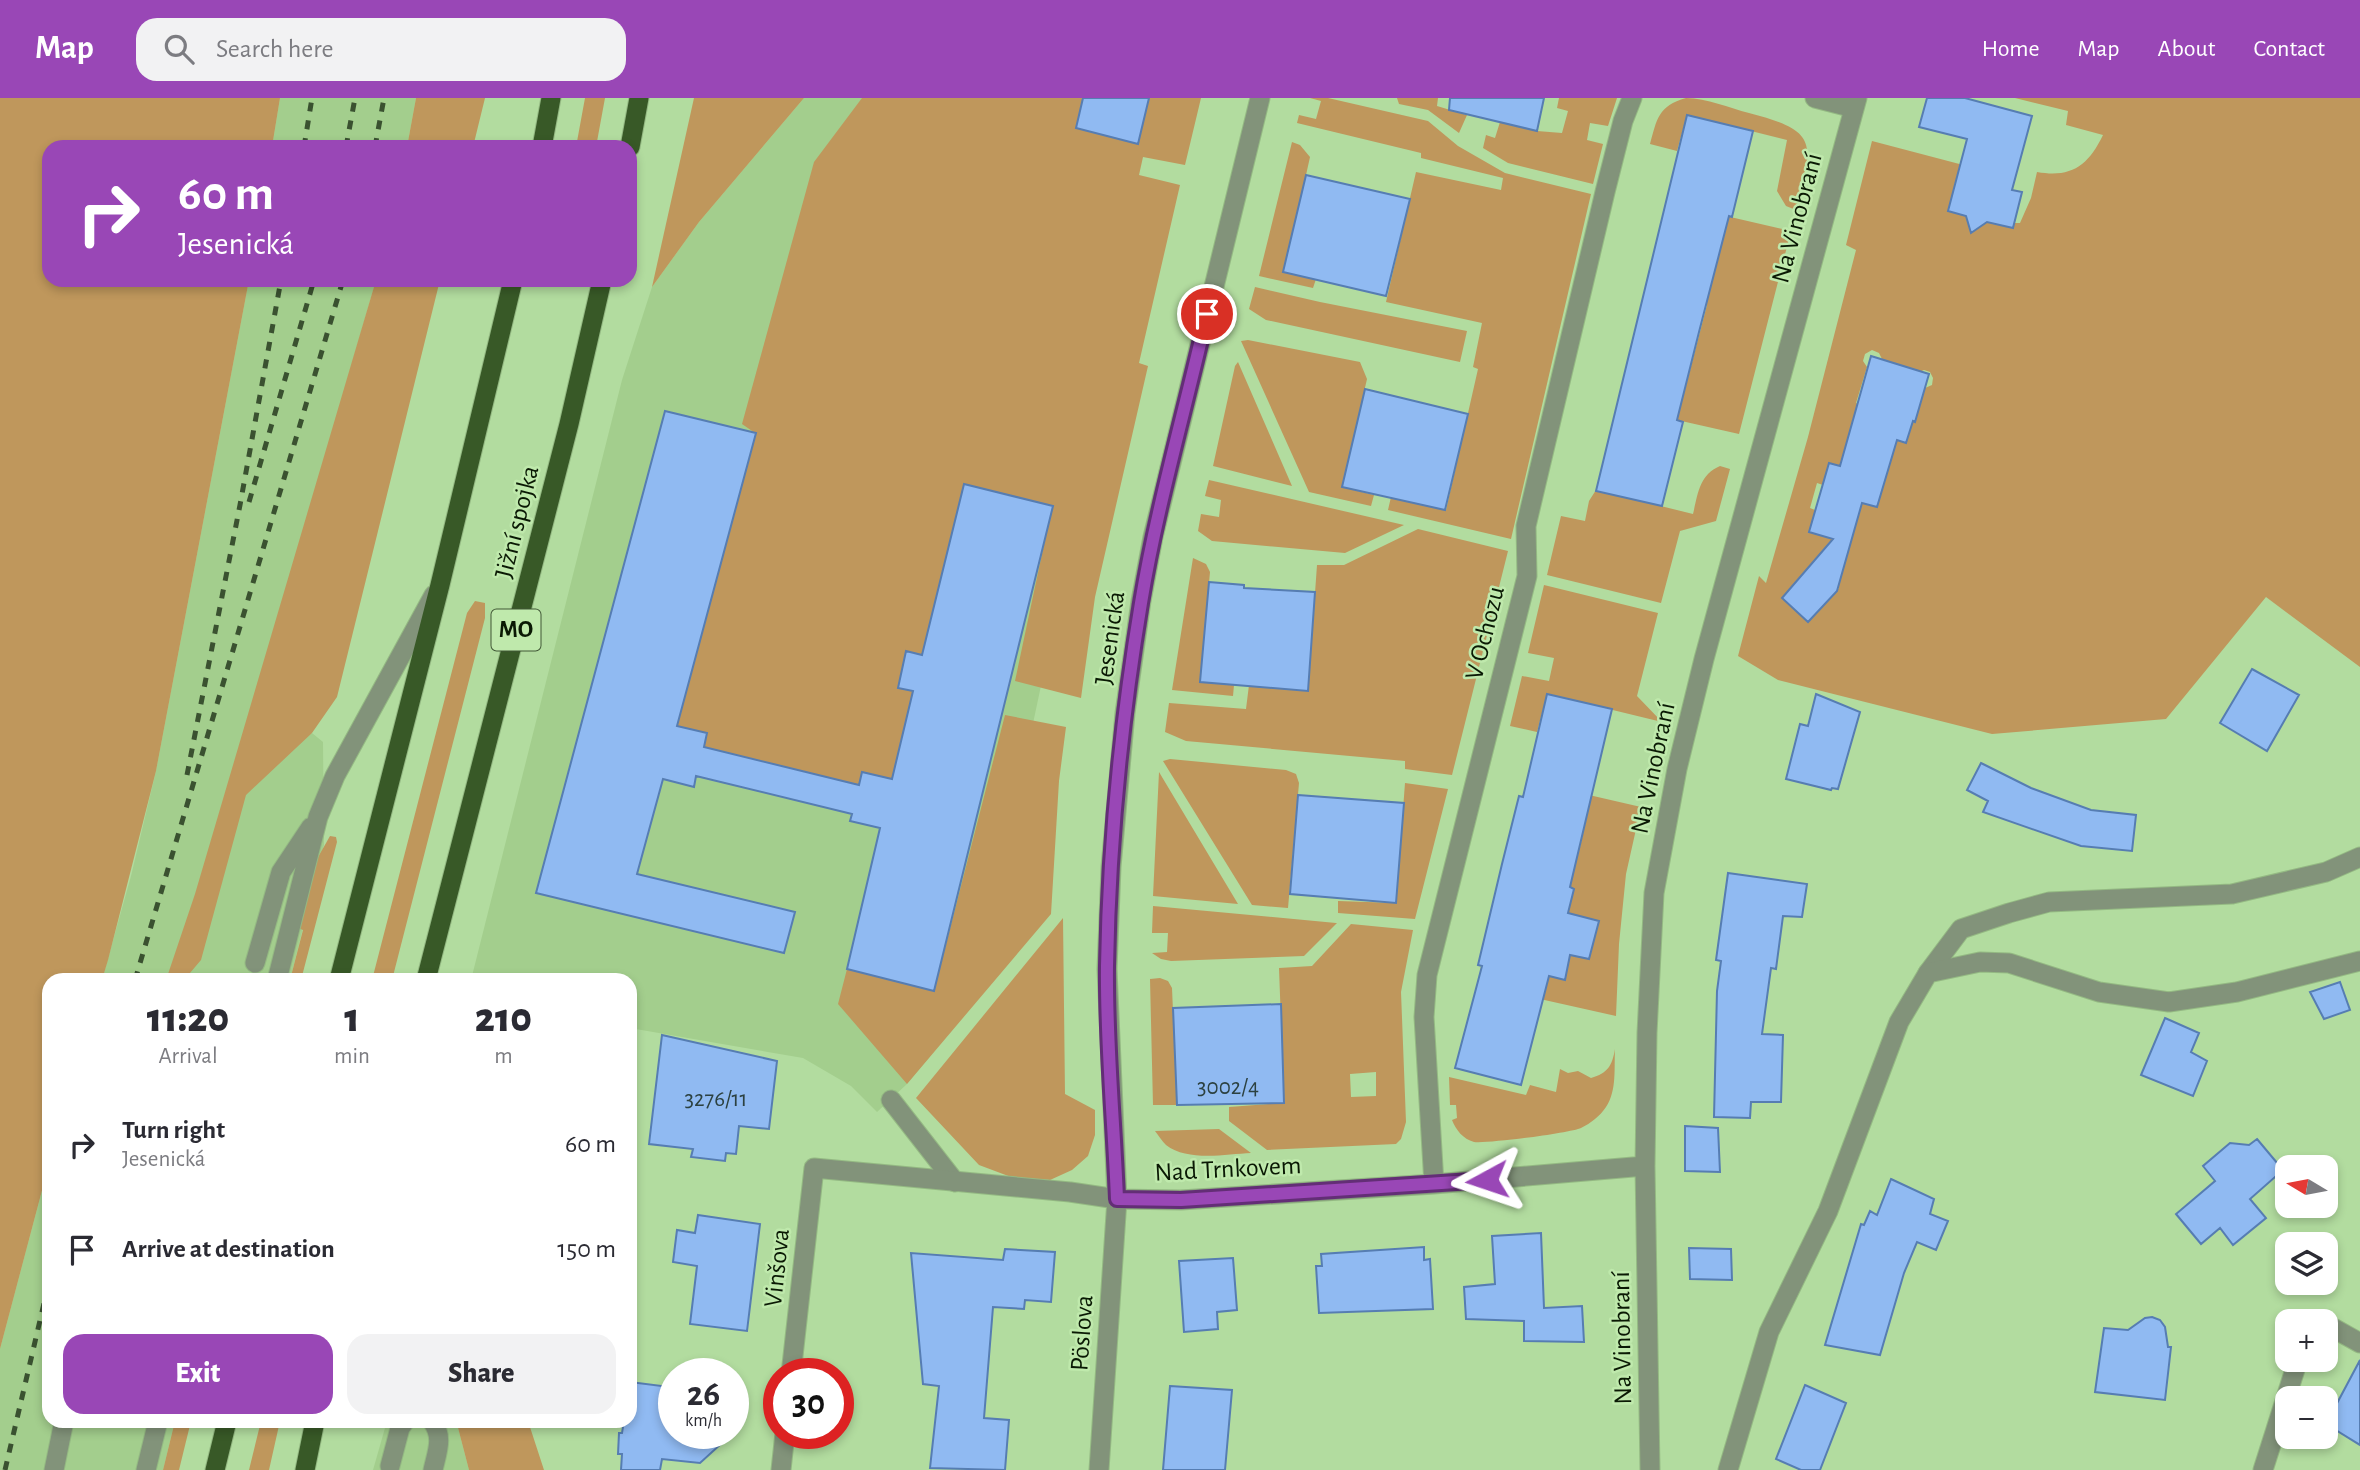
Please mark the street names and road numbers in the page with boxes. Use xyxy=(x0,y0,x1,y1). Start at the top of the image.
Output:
street label: Na Vinobraní xyxy=(1767,150,1827,286)
street label: Jižní spojka xyxy=(490,463,544,581)
street label: V Ochozu xyxy=(1461,584,1509,682)
street label: Jesenická xyxy=(1091,590,1129,686)
road number: MO xyxy=(491,610,540,650)
street label: Na Vinobraní xyxy=(1626,699,1680,836)
street label: Nad Trnkovem xyxy=(1154,1152,1302,1186)
street label: Vinšova xyxy=(760,1227,794,1309)
street label: Na Vinobraní xyxy=(1608,1270,1636,1405)
street label: Pöslova xyxy=(1066,1294,1098,1372)

